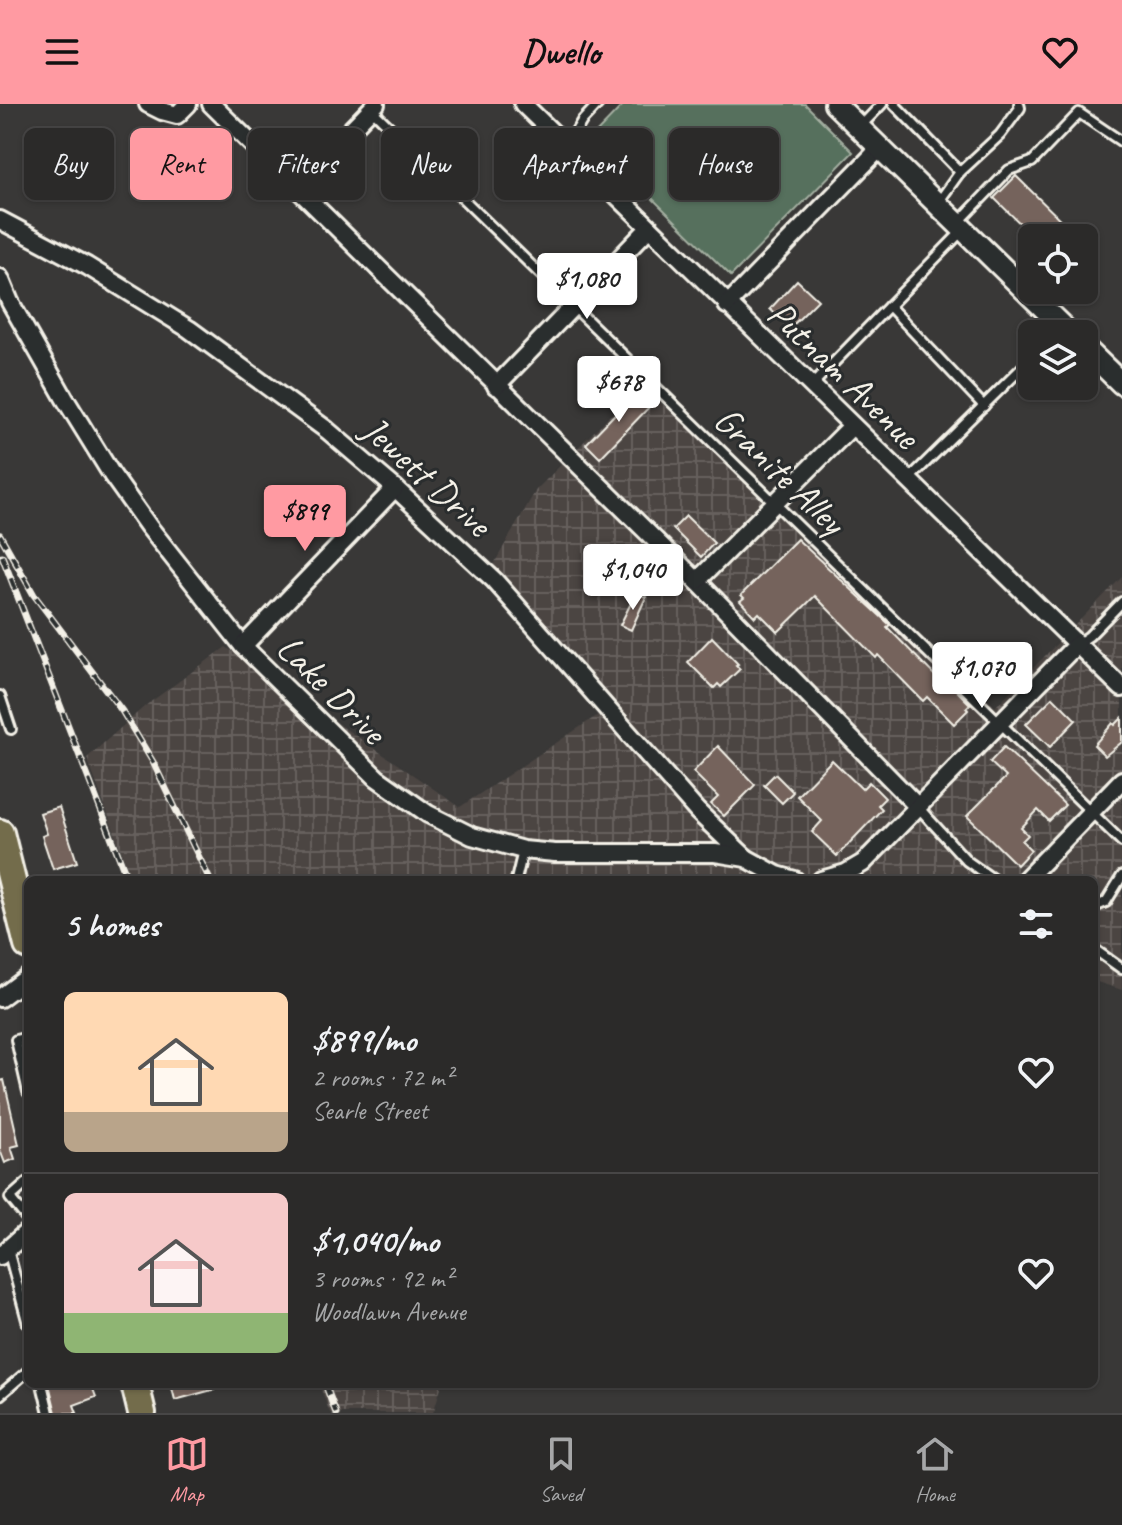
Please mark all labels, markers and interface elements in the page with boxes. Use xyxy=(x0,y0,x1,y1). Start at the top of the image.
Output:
text: Dwello xyxy=(522,29,600,75)
icon: menu xyxy=(40,30,84,74)
icon: heart xyxy=(1038,30,1082,74)
chip: Buy xyxy=(24,128,114,200)
chip: Rent xyxy=(130,128,232,200)
chip: Filters xyxy=(248,128,365,200)
chip: New xyxy=(381,128,478,200)
chip: Apartment xyxy=(494,128,653,200)
chip: House xyxy=(669,128,779,200)
map controls xyxy=(1018,224,1098,400)
button: locate xyxy=(1018,224,1098,304)
pin: $1,080 xyxy=(522,253,652,321)
text: $1,080 xyxy=(555,262,619,295)
street label: Putnam Avenue xyxy=(758,290,931,460)
button: layers xyxy=(1018,320,1098,400)
pin: $678 xyxy=(572,356,666,424)
text: $678 xyxy=(595,365,643,398)
street label: Granite Alley xyxy=(704,396,857,546)
street label: Jewett Drive xyxy=(351,405,503,548)
pin: $899 xyxy=(258,485,352,553)
text: $899 xyxy=(282,494,328,527)
pin: $1,040 xyxy=(568,544,698,612)
text: $1,040 xyxy=(601,553,665,586)
street label: Lake Drive xyxy=(267,625,398,756)
pin: $1,070 xyxy=(917,642,1047,710)
text: $1,070 xyxy=(950,651,1014,684)
icon: filters xyxy=(1014,902,1058,946)
text: 5 homes xyxy=(64,903,159,946)
text: $899/mo xyxy=(312,1018,416,1061)
icon: home xyxy=(128,1024,224,1120)
icon: heart xyxy=(1014,1050,1058,1094)
text: 2 rooms · 72 m² xyxy=(312,1061,453,1094)
text: Searle Street xyxy=(312,1094,428,1127)
text: $1,040/mo xyxy=(312,1219,439,1262)
icon: home xyxy=(128,1225,224,1321)
icon: heart xyxy=(1014,1251,1058,1295)
text: 3 rooms · 92 m² xyxy=(312,1262,453,1295)
text: Woodlawn Avenue xyxy=(312,1295,466,1328)
tab: Map xyxy=(165,1432,209,1508)
tab: Saved xyxy=(539,1432,583,1508)
tab: Home xyxy=(913,1432,957,1508)

